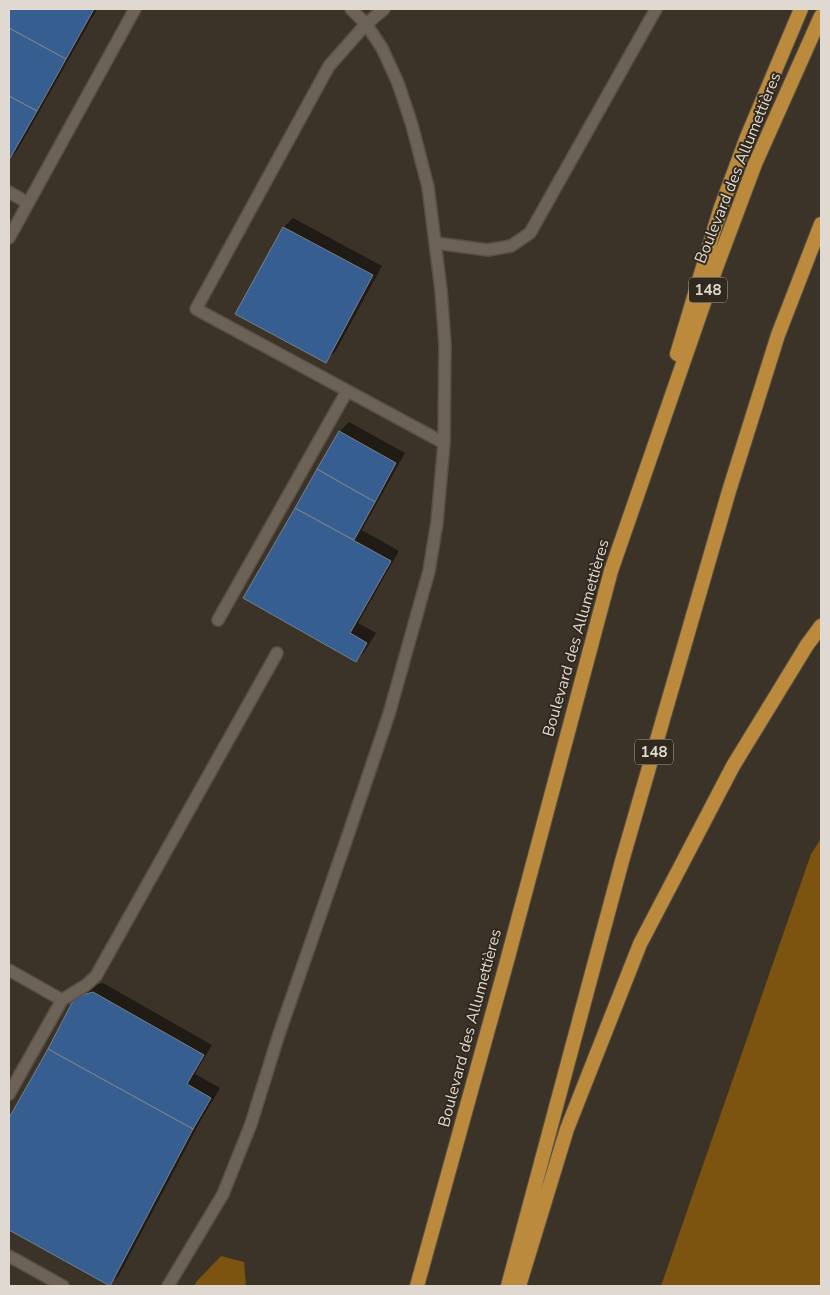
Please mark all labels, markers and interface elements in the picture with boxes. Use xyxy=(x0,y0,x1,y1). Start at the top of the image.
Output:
street label: Boulevard des Allumettières xyxy=(690,69,786,267)
road number: 148 xyxy=(689,278,727,302)
street label: Boulevard des Allumettières xyxy=(537,537,615,739)
road number: 148 xyxy=(635,740,673,764)
street label: Boulevard des Allumettières xyxy=(433,926,507,1130)

